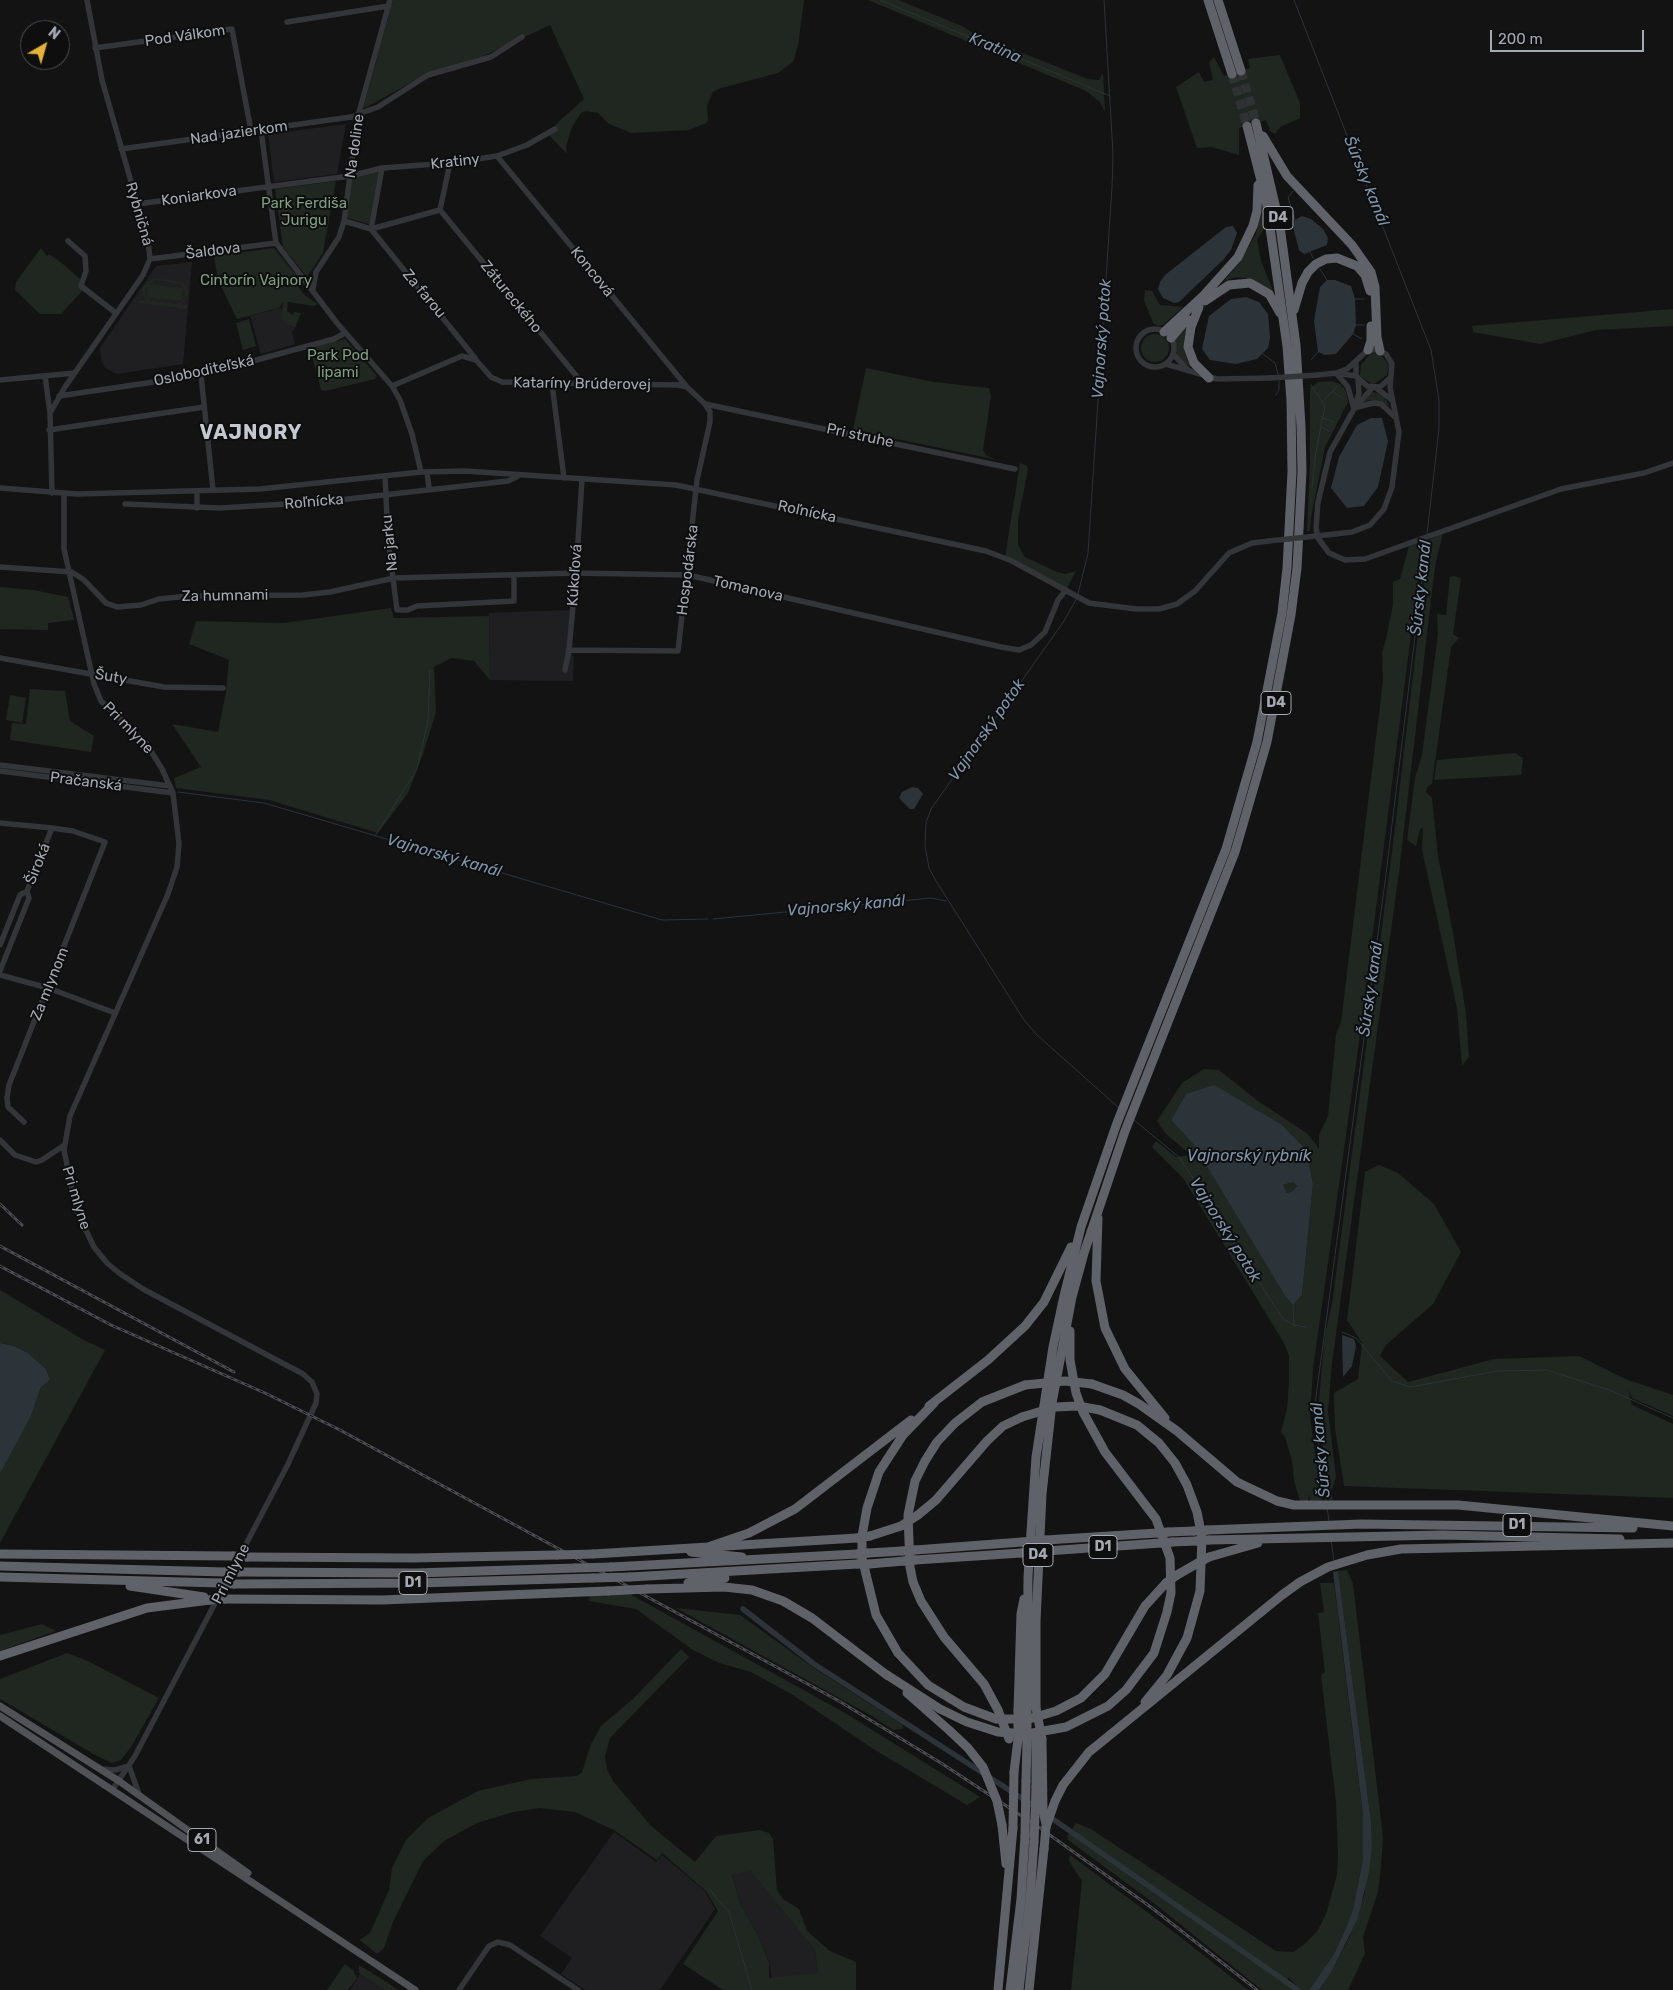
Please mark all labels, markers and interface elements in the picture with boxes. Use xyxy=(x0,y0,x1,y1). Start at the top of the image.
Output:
north arrow xyxy=(20,20,70,70)
scale bar xyxy=(1493,20,1647,52)
street label: Pod Válkom xyxy=(144,21,226,51)
text: N xyxy=(45,24,63,43)
water label: Kratina xyxy=(966,29,1024,67)
text: 200 m xyxy=(1498,30,1543,48)
street label: Na doline xyxy=(342,113,368,179)
street label: Nad jazierkom xyxy=(189,117,289,149)
water label: Šúrsky kanál xyxy=(1339,133,1393,229)
street label: Kratiny xyxy=(429,150,481,174)
street label: Rybničná xyxy=(121,180,157,248)
street label: Koniarkova xyxy=(160,182,238,210)
park label: Park Ferdiša Jurigu xyxy=(261,195,347,230)
road number: D4 xyxy=(1263,207,1293,230)
street label: Šaldova xyxy=(185,239,241,263)
street label: Koncová xyxy=(566,243,618,301)
street label: Zátureckého xyxy=(476,257,546,337)
street label: Za farou xyxy=(398,266,450,322)
park label: Cintorín Vajnory xyxy=(200,272,312,290)
water label: Vajnorský potok xyxy=(1088,278,1116,400)
park label: Park Pod lipami xyxy=(307,347,369,382)
street label: Osloboditeľská xyxy=(152,352,256,390)
street label: Kataríny Brúderovej xyxy=(513,374,651,394)
street label: Pri struhe xyxy=(825,420,895,452)
district label: VAJNORY xyxy=(199,421,303,445)
street label: Roľnícka xyxy=(284,490,344,514)
street label: Roľnícka xyxy=(776,497,838,527)
street label: Na jarku xyxy=(378,514,402,572)
street label: Hospodárska xyxy=(674,524,702,616)
water label: Šúrsky kanál xyxy=(1406,539,1436,637)
street label: Kúkoľová xyxy=(564,543,586,607)
street label: Tomanova xyxy=(711,572,785,606)
street label: Za humnami xyxy=(181,586,269,606)
street label: Šuty xyxy=(93,665,129,689)
water label: Vajnorský potok xyxy=(945,675,1029,785)
road number: D4 xyxy=(1261,691,1291,714)
street label: Pri mlyne xyxy=(99,698,157,758)
street label: Pračanská xyxy=(49,769,123,795)
water label: Vajnorský kanál xyxy=(384,830,504,882)
street label: Široká xyxy=(22,841,54,887)
water label: Vajnorský kanál xyxy=(786,891,906,921)
water label: Šúrsky kanál xyxy=(1355,940,1387,1038)
street label: Za mlynom xyxy=(27,945,73,1023)
water label: Vajnorský rybník xyxy=(1187,1146,1311,1166)
street label: Pri mlyne xyxy=(58,1164,94,1232)
water label: Vajnorský potok xyxy=(1185,1174,1265,1286)
water label: Šúrsky kanál xyxy=(1307,1402,1335,1498)
road number: D1 xyxy=(1503,1514,1531,1536)
road number: D1 xyxy=(1089,1535,1117,1558)
street label: Pri mlyne xyxy=(208,1541,254,1607)
road number: D4 xyxy=(1023,1544,1053,1566)
road number: D1 xyxy=(399,1572,427,1595)
road number: 61 xyxy=(188,1828,216,1852)

